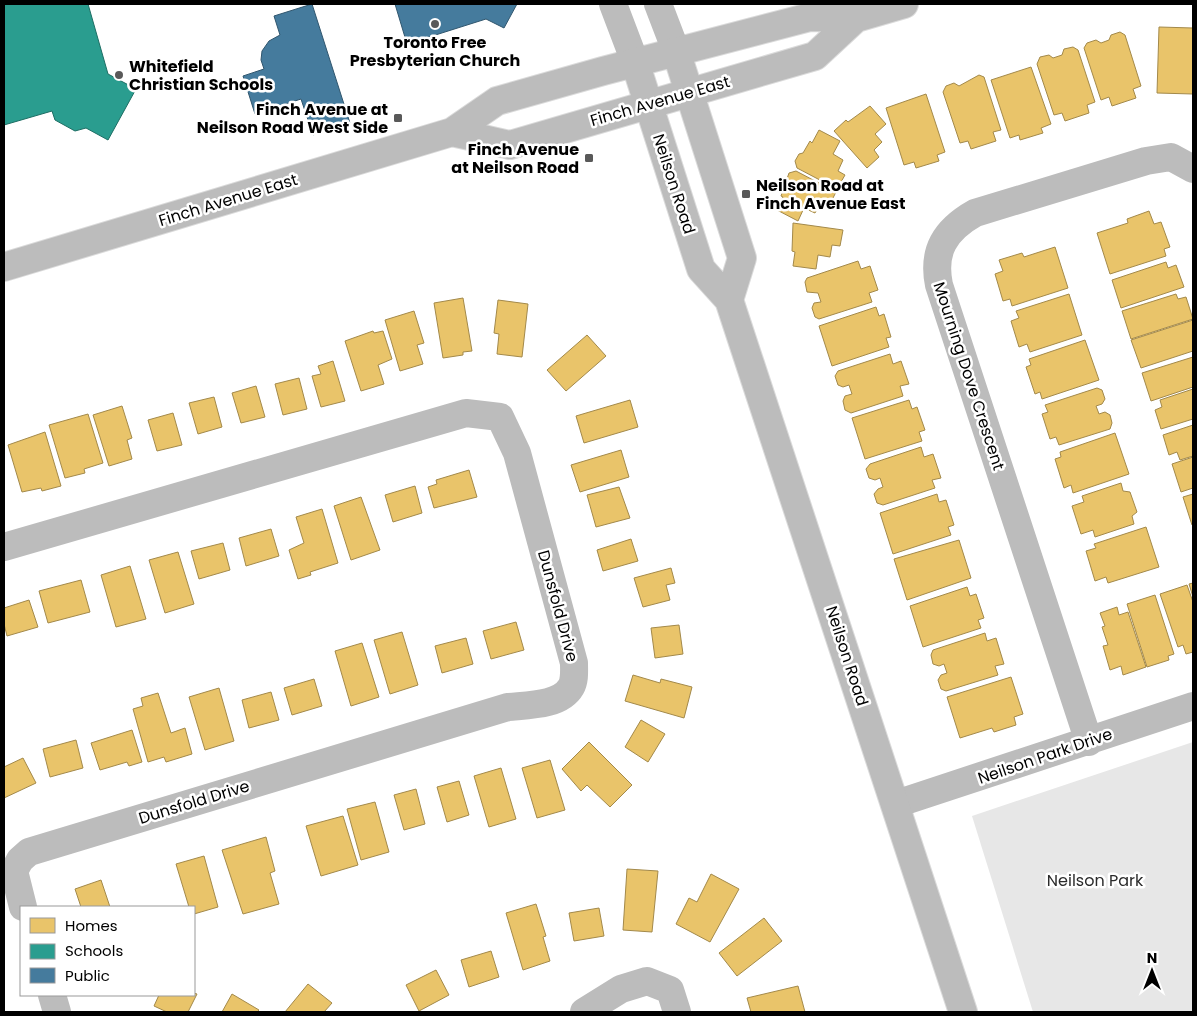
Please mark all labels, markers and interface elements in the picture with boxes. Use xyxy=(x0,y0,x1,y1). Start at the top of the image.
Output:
marker: Toronto Free Presbyterian Church xyxy=(429,18,441,30)
place label: Toronto Free Presbyterian Church xyxy=(350,31,520,72)
place label: Whitefield Christian Schools xyxy=(129,55,273,96)
marker: Whitefield Christian Schools xyxy=(113,69,125,81)
street label: Finch Avenue East xyxy=(588,70,733,132)
place label: Finch Avenue at Neilson Road West Side xyxy=(197,98,388,139)
marker: Finch Avenue at Neilson Road West Side xyxy=(392,112,404,124)
street label: Neilson Road xyxy=(647,131,701,237)
place label: Finch Avenue at Neilson Road xyxy=(451,138,579,179)
marker: Finch Avenue at Neilson Road xyxy=(583,152,595,164)
street label: Finch Avenue East xyxy=(156,168,300,232)
place label: Neilson Road at Finch Avenue East xyxy=(756,174,906,215)
marker: Neilson Road at Finch Avenue East xyxy=(740,188,752,200)
street label: Mourning Dove Crescent xyxy=(928,279,1010,473)
street label: Dunsfold Drive xyxy=(532,548,584,664)
street label: Neilson Road xyxy=(820,603,874,709)
street label: Neilson Park Drive xyxy=(975,722,1115,790)
street label: Dunsfold Drive xyxy=(136,774,252,830)
park label: Neilson Park xyxy=(1047,869,1144,892)
legend xyxy=(20,906,195,996)
text: Homes xyxy=(65,915,118,936)
text: Schools xyxy=(65,940,123,961)
north arrow xyxy=(1127,946,1177,996)
text: N xyxy=(1147,948,1157,968)
text: Public xyxy=(65,965,110,986)

